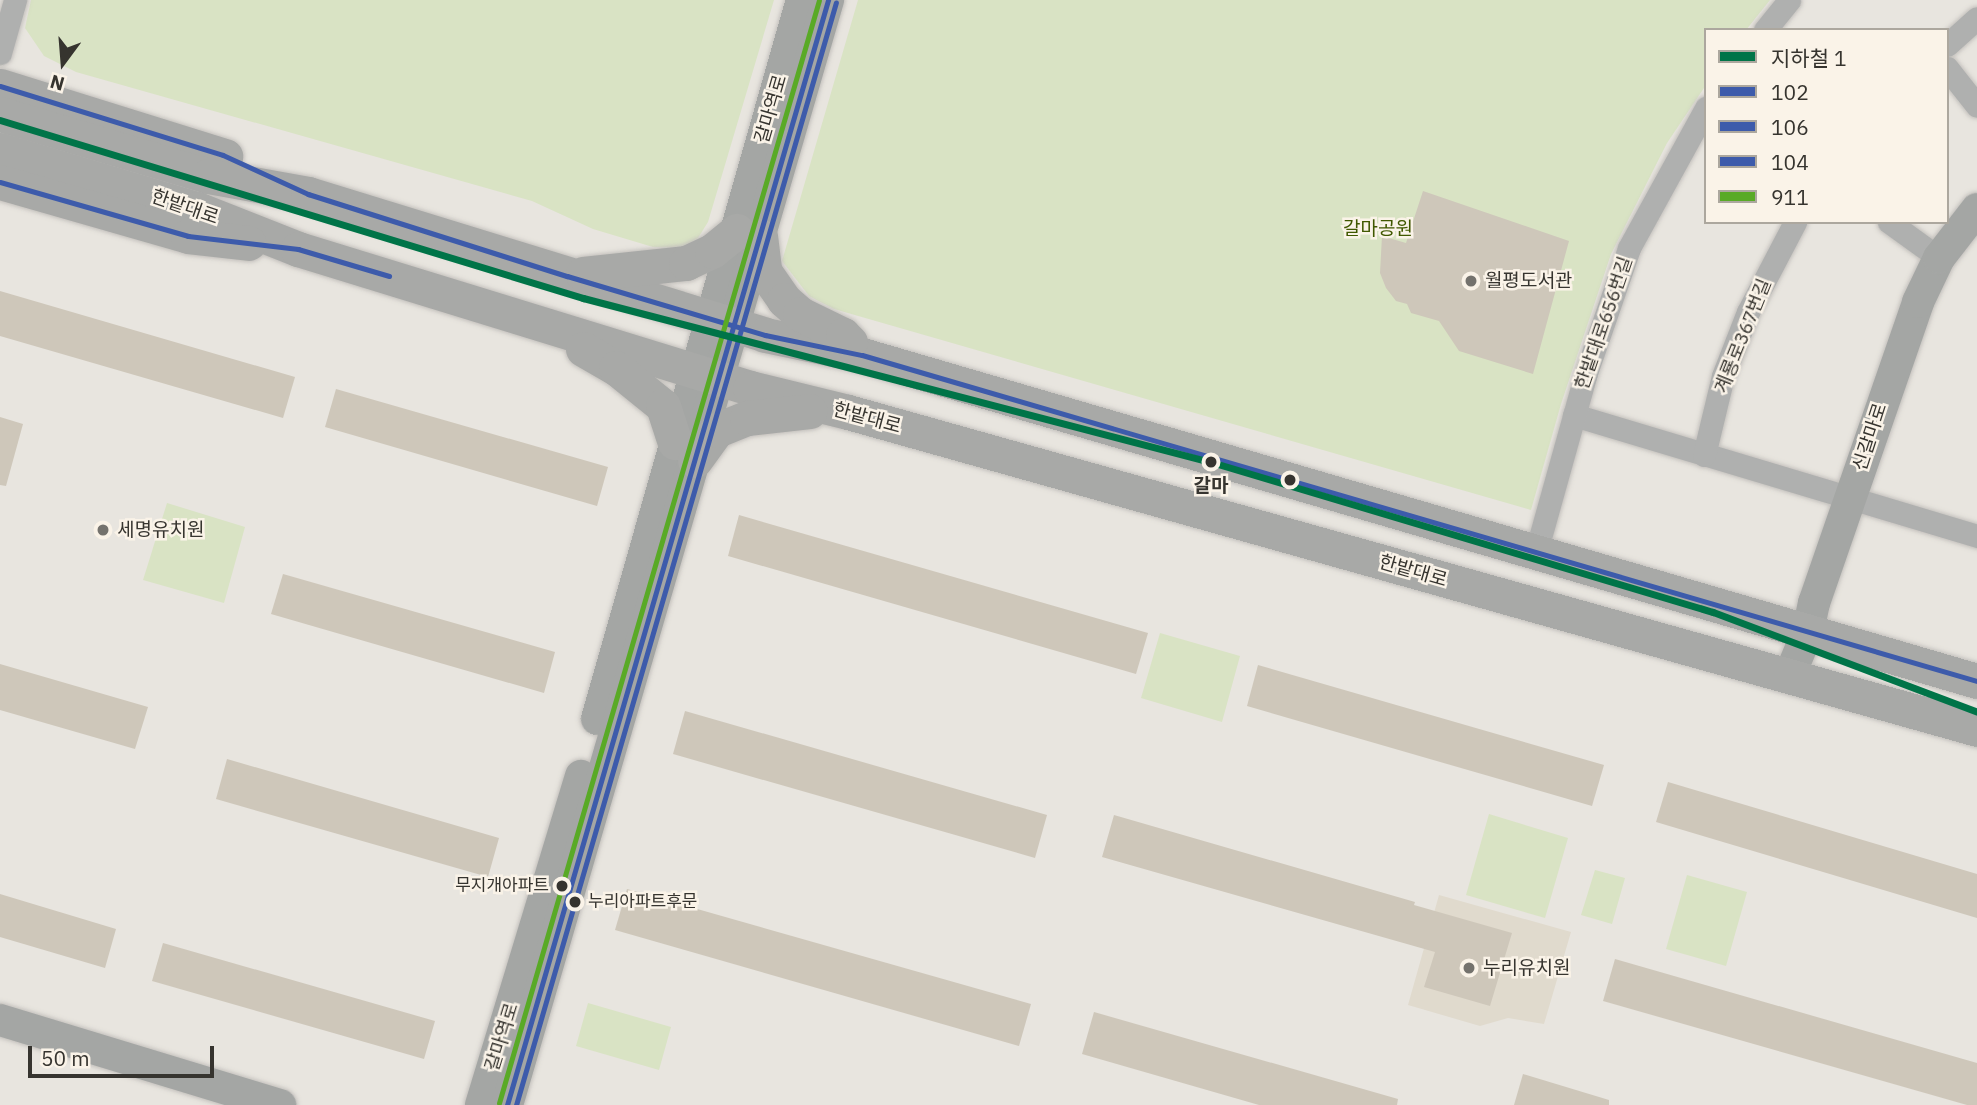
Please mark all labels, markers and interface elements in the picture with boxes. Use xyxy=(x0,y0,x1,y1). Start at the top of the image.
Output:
north arrow xyxy=(28,28,98,98)
legend xyxy=(1704,28,1949,224)
text: 지하철 1 xyxy=(1771,44,1847,72)
text: N xyxy=(47,70,67,97)
street label: 갈마역로 xyxy=(750,72,792,146)
text: 102 xyxy=(1771,78,1809,106)
text: 106 xyxy=(1771,113,1809,141)
text: 104 xyxy=(1771,148,1809,176)
text: 911 xyxy=(1771,183,1809,211)
street label: 한밭대로 xyxy=(148,185,222,229)
park label: 갈마공원 xyxy=(1343,218,1413,240)
street label: 한밭대로656번길 xyxy=(1571,254,1637,392)
place label: 월평도서관 xyxy=(1485,270,1572,292)
marker: 월평도서관 xyxy=(1463,273,1479,289)
street label: 계룡로367번길 xyxy=(1710,275,1776,397)
street label: 한밭대로 xyxy=(830,398,904,438)
street label: 신갈마로 xyxy=(1848,400,1892,474)
marker: 갈마 xyxy=(1201,452,1221,472)
unlabelled marker xyxy=(1283,473,1297,487)
place label: 갈마 xyxy=(1194,475,1228,497)
place label: 세명유치원 xyxy=(117,519,204,541)
marker: 세명유치원 xyxy=(95,522,111,538)
street label: 한밭대로 xyxy=(1376,550,1450,592)
place label: 무지개아파트 xyxy=(455,876,549,896)
marker: 무지개아파트 xyxy=(555,879,569,893)
place label: 누리아파트후문 xyxy=(588,892,697,912)
marker: 누리아파트후문 xyxy=(568,895,582,909)
place label: 누리유치원 xyxy=(1483,957,1570,979)
marker: 누리유치원 xyxy=(1461,960,1477,976)
street label: 갈마역로 xyxy=(481,1000,523,1074)
scale bar xyxy=(32,1032,217,1076)
text: 50 m xyxy=(41,1044,90,1072)

